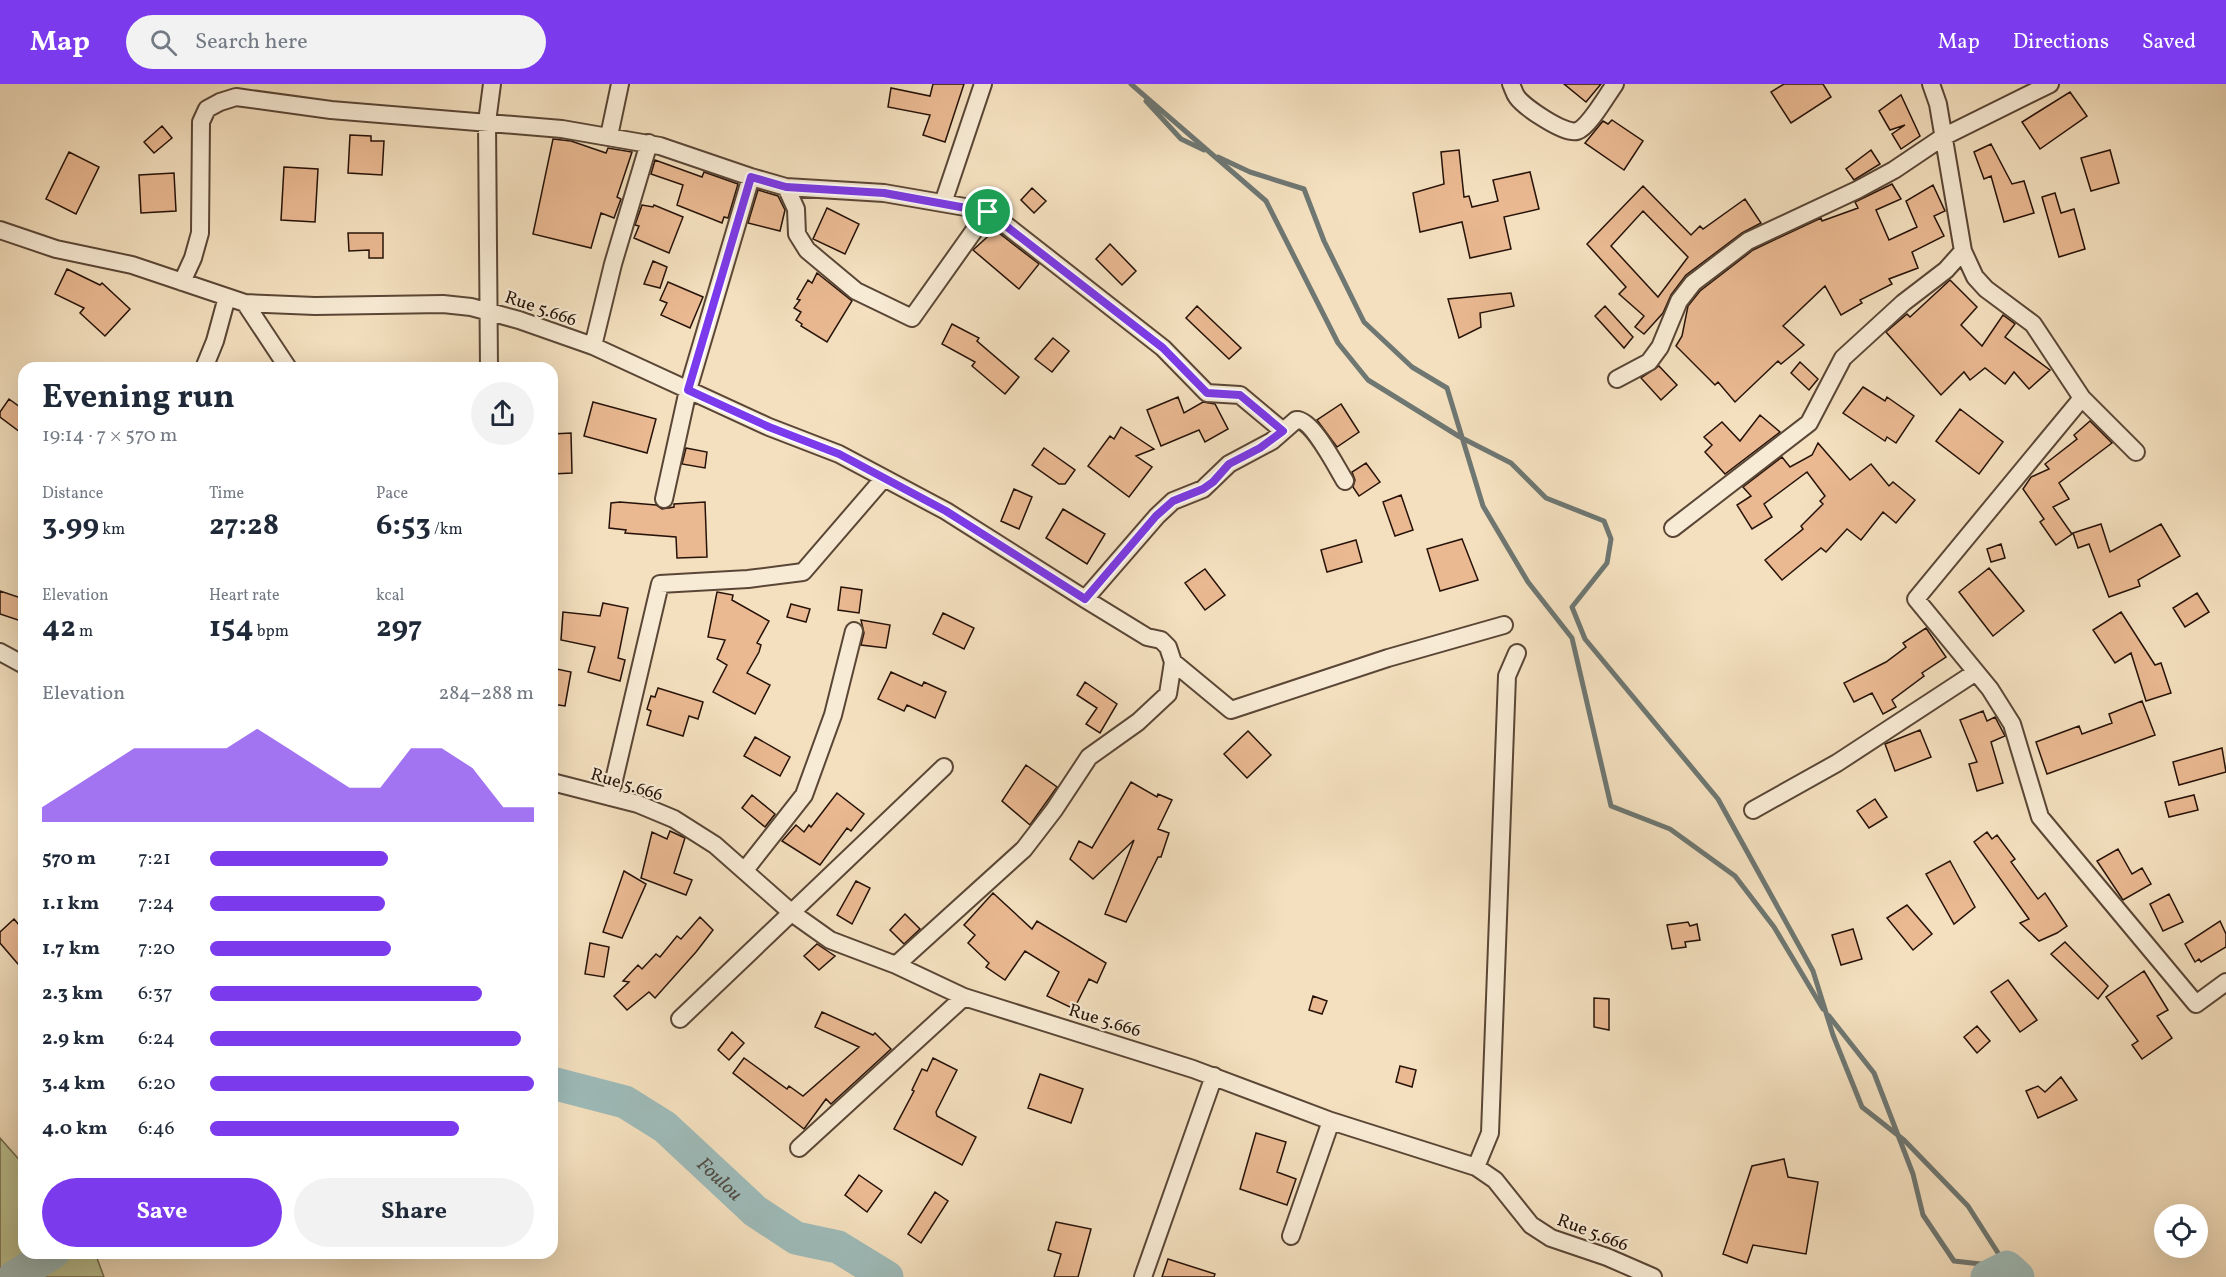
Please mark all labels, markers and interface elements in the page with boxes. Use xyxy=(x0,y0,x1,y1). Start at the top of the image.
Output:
search box xyxy=(126,15,546,69)
text: Map xyxy=(30,23,90,62)
icon: search xyxy=(147,26,180,59)
text: Search here xyxy=(195,27,308,58)
text: Map xyxy=(1938,28,1980,57)
text: Directions xyxy=(2013,28,2109,57)
text: Saved xyxy=(2142,28,2196,57)
pin xyxy=(962,186,1013,237)
icon: arrive xyxy=(971,195,1004,228)
street label: Rue 5.666 xyxy=(501,285,580,333)
text: Evening run xyxy=(42,376,235,422)
button: share xyxy=(471,382,534,445)
text: 19:14 · 7 × 570 m xyxy=(42,422,177,450)
text: Distance xyxy=(42,483,103,505)
text: Time xyxy=(209,483,244,505)
text: Pace xyxy=(376,483,408,505)
text: 3.99 xyxy=(42,505,99,547)
text: 27:28 xyxy=(209,505,279,547)
text: 6:53 xyxy=(376,505,431,547)
text: km xyxy=(99,519,125,541)
text: /km xyxy=(431,519,463,541)
text: Elevation xyxy=(42,585,109,607)
text: Heart rate xyxy=(209,585,280,607)
text: kcal xyxy=(376,585,404,607)
text: 42 xyxy=(42,607,76,649)
text: 154 xyxy=(209,607,254,649)
text: 297 xyxy=(376,607,422,649)
text: m xyxy=(76,621,93,643)
text: bpm xyxy=(254,621,289,643)
text: Elevation xyxy=(42,680,125,708)
text: 284–288 m xyxy=(438,680,534,708)
street label: Rue 5.666 xyxy=(587,763,666,808)
text: 570 m xyxy=(42,845,96,873)
text: 7:21 xyxy=(138,845,171,873)
text: 1.1 km xyxy=(42,890,99,918)
text: 7:24 xyxy=(138,890,175,918)
text: 1.7 km xyxy=(42,935,100,963)
text: 7:20 xyxy=(138,935,175,963)
text: 2.3 km xyxy=(42,980,103,1008)
text: 6:37 xyxy=(138,980,173,1008)
street label: Rue 5.666 xyxy=(1065,999,1144,1044)
text: 2.9 km xyxy=(42,1025,105,1053)
text: 6:24 xyxy=(138,1025,175,1053)
text: 3.4 km xyxy=(42,1070,105,1098)
text: 6:20 xyxy=(138,1070,175,1098)
text: 4.0 km xyxy=(42,1115,108,1143)
text: 6:46 xyxy=(138,1115,175,1143)
water label: Foulou xyxy=(690,1151,748,1208)
button: Save xyxy=(42,1178,282,1247)
button: Share xyxy=(294,1178,534,1247)
map controls xyxy=(2154,1204,2208,1258)
button: locate xyxy=(2154,1204,2208,1258)
street label: Rue 5.666 xyxy=(1553,1208,1632,1258)

